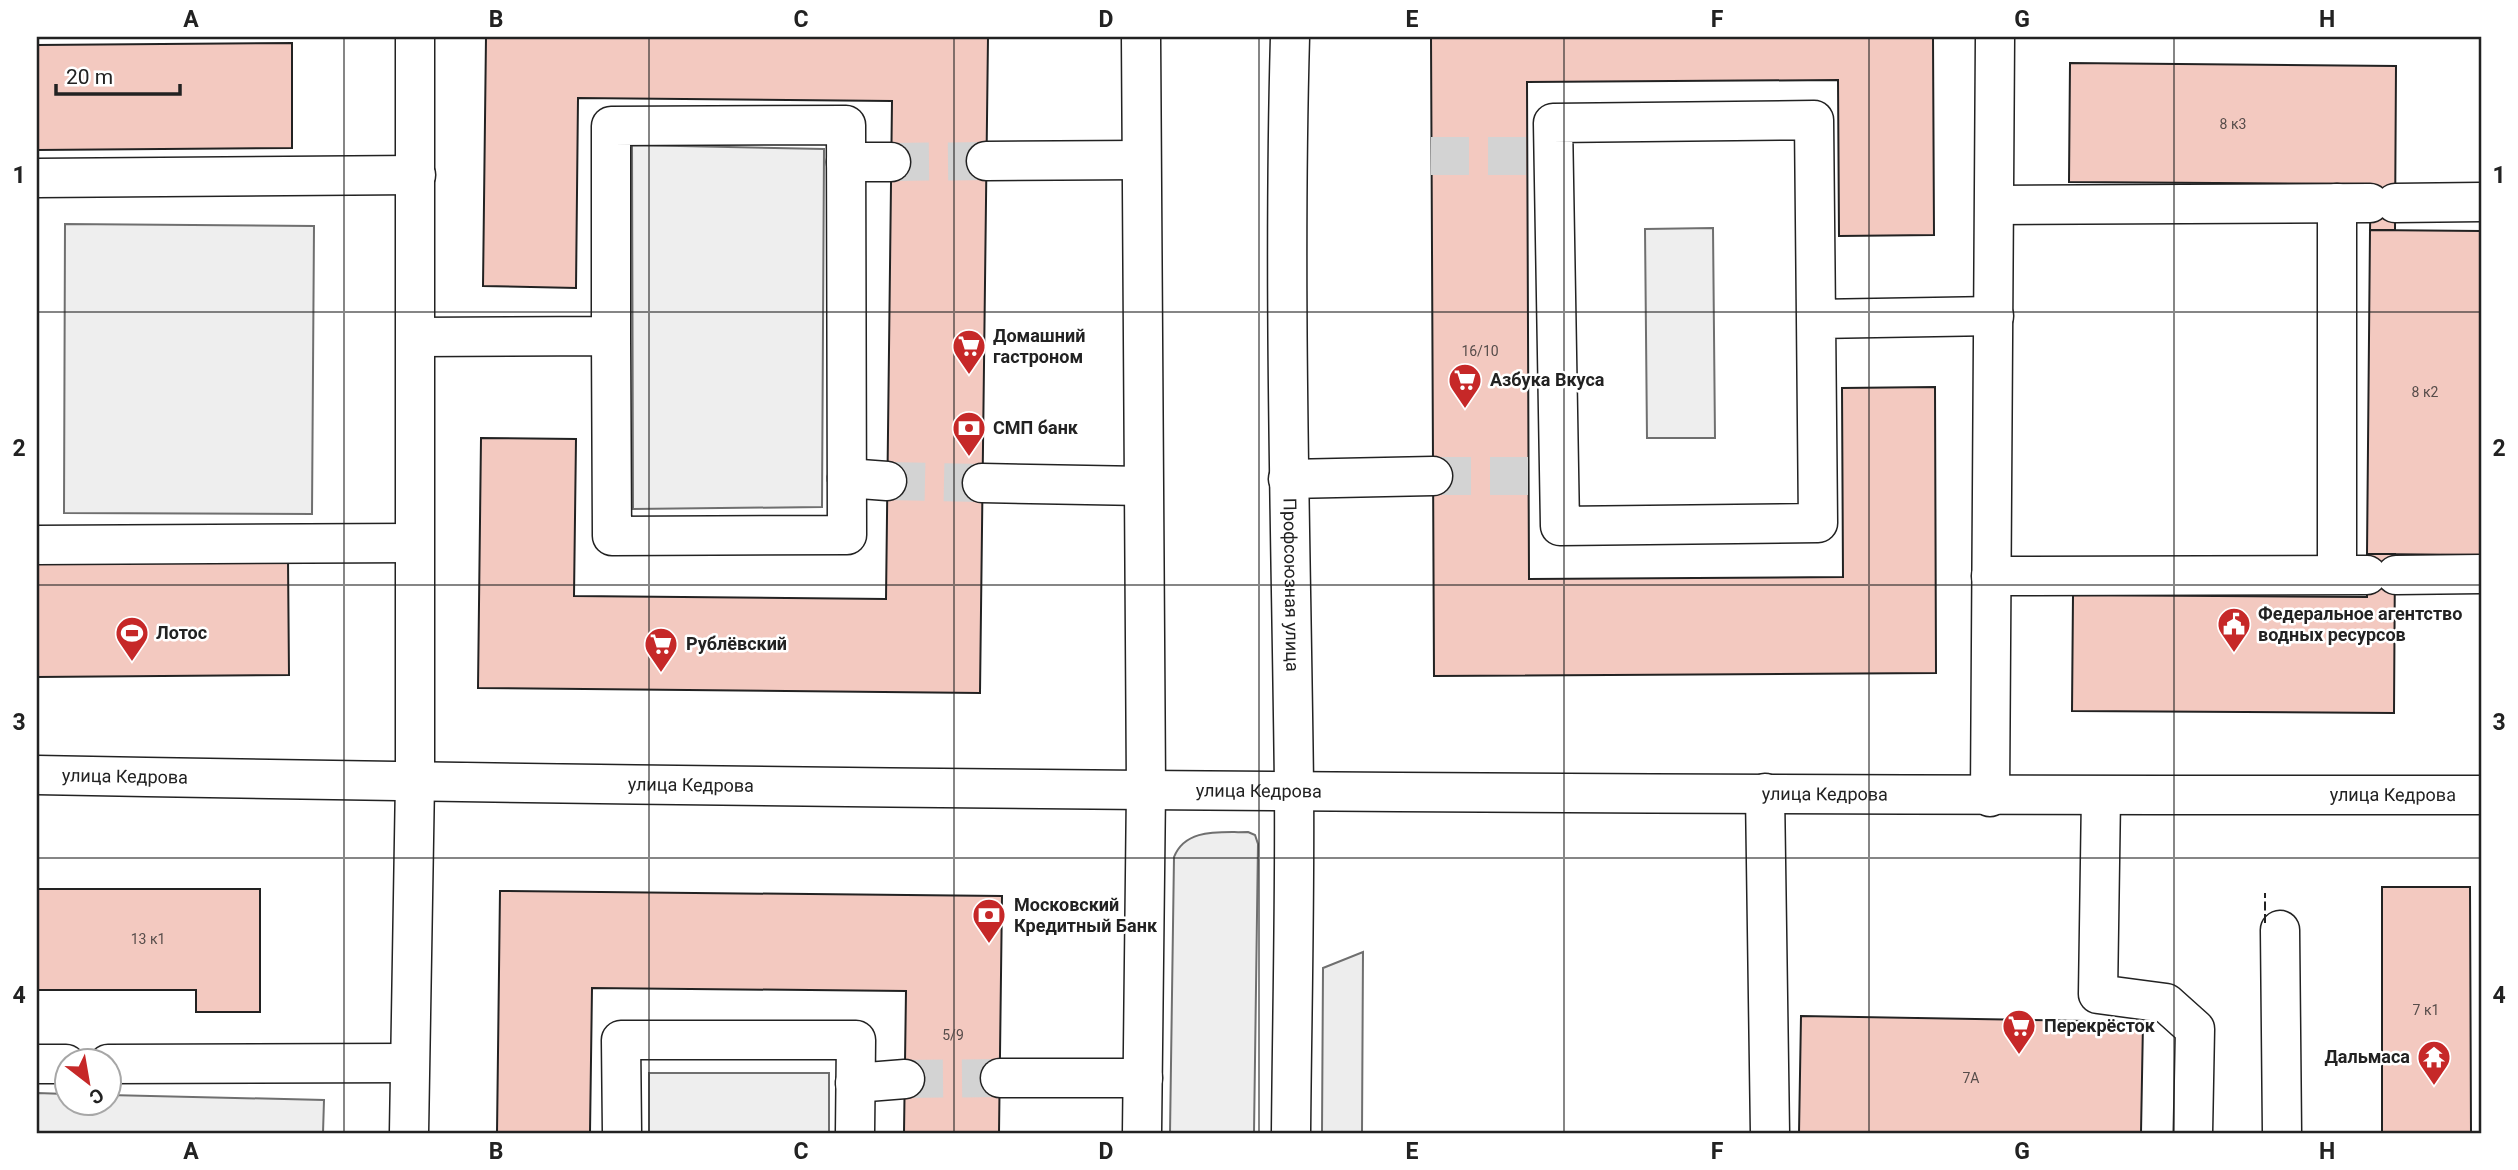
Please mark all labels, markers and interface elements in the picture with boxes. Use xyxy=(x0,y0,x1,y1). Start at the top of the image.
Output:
text: A xyxy=(183,6,199,33)
text: B xyxy=(489,6,503,33)
text: C xyxy=(793,6,809,33)
text: D xyxy=(1099,6,1113,33)
text: E xyxy=(1406,6,1419,33)
text: F xyxy=(1711,6,1724,33)
text: G xyxy=(2014,6,2030,33)
text: H xyxy=(2319,6,2335,33)
scale bar xyxy=(56,52,180,96)
text: 20 m xyxy=(66,65,113,89)
house number: 8 к3 xyxy=(2220,116,2246,132)
text: 1 xyxy=(12,162,26,189)
text: 1 xyxy=(2492,162,2506,189)
place label: Домашний гастроном xyxy=(993,325,1085,367)
supermarket icon: Домашний гастроном xyxy=(950,327,988,376)
house number: 16/10 xyxy=(1461,343,1499,359)
supermarket icon: Азбука Вкуса xyxy=(1446,361,1484,410)
place label: Азбука Вкуса xyxy=(1490,369,1605,390)
house number: 8 к2 xyxy=(2412,384,2439,400)
bank icon: СМП банк xyxy=(950,409,988,458)
place label: СМП банк xyxy=(993,417,1079,438)
text: 2 xyxy=(12,435,26,462)
text: 2 xyxy=(2492,435,2506,462)
street label: Профсоюзная улица xyxy=(1279,498,1303,672)
place label: Федеральное агентство водных ресурсов xyxy=(2258,603,2462,645)
public building icon: Федеральное агентство водных ресурсов xyxy=(2215,605,2253,654)
sports icon: Лотос xyxy=(113,614,151,663)
place label: Лотос xyxy=(156,622,207,643)
supermarket icon: Рублёвский xyxy=(642,625,680,674)
place label: Рублёвский xyxy=(686,633,787,654)
text: 3 xyxy=(12,709,26,736)
text: 3 xyxy=(2492,709,2506,736)
street label: улица Кедрова xyxy=(62,764,188,788)
street label: улица Кедрова xyxy=(628,773,754,796)
street label: улица Кедрова xyxy=(1196,779,1322,801)
street label: улица Кедрова xyxy=(1762,783,1888,804)
street label: улица Кедрова xyxy=(2330,784,2456,805)
place label: Московский Кредитный Банк xyxy=(1014,894,1158,936)
bank icon: Московский Кредитный Банк xyxy=(970,896,1008,945)
house number: 13 к1 xyxy=(131,931,165,947)
text: 4 xyxy=(12,982,26,1009)
text: 4 xyxy=(2492,982,2506,1009)
house number: 7 к1 xyxy=(2413,1002,2439,1018)
supermarket icon: Перекрёсток xyxy=(2000,1007,2038,1056)
place label: Перекрёсток xyxy=(2044,1015,2156,1036)
house number: 5/9 xyxy=(942,1027,964,1043)
temple icon: Дальмаса xyxy=(2415,1038,2453,1087)
place label: Дальмаса xyxy=(2324,1046,2410,1067)
north arrow xyxy=(52,1048,122,1118)
house number: 7А xyxy=(1962,1070,1980,1086)
text: С xyxy=(85,1083,108,1109)
text: A xyxy=(183,1138,199,1165)
text: B xyxy=(489,1138,503,1165)
text: C xyxy=(793,1138,809,1165)
text: D xyxy=(1099,1138,1113,1165)
text: E xyxy=(1406,1138,1419,1165)
text: F xyxy=(1711,1138,1724,1165)
text: G xyxy=(2014,1138,2030,1165)
text: H xyxy=(2319,1138,2335,1165)

